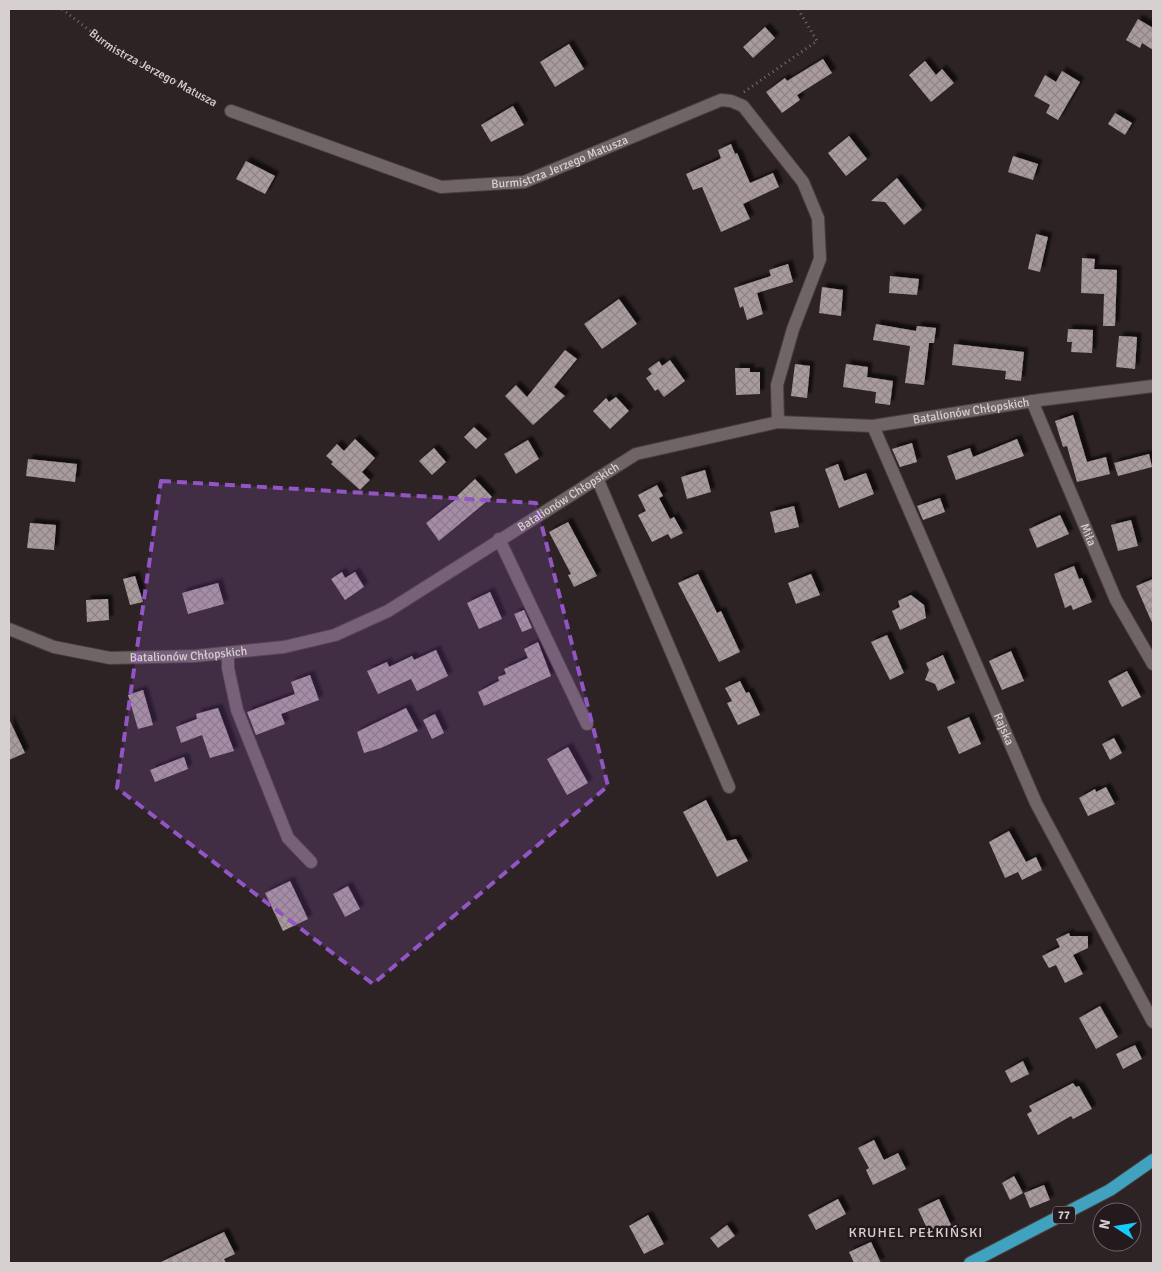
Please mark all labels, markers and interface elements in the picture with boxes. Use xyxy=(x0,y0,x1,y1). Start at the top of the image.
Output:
street label: Burmistrza Jerzego Matusza xyxy=(86,26,220,110)
street label: Burmistrza Jerzego Matusza xyxy=(491,132,630,191)
street label: Batalionów Chłopskich xyxy=(912,394,1030,427)
street label: Batalionów Chłopskich xyxy=(515,459,622,535)
street label: Miła xyxy=(1077,521,1100,548)
street label: Batalionów Chłopskich xyxy=(129,643,248,665)
street label: Rajska xyxy=(990,710,1018,747)
north arrow xyxy=(1092,1202,1142,1252)
road number: 77 xyxy=(1053,1206,1075,1224)
text: N xyxy=(1095,1218,1114,1231)
district label: KRUHEL PEŁKIŃSKI xyxy=(849,1224,983,1241)

